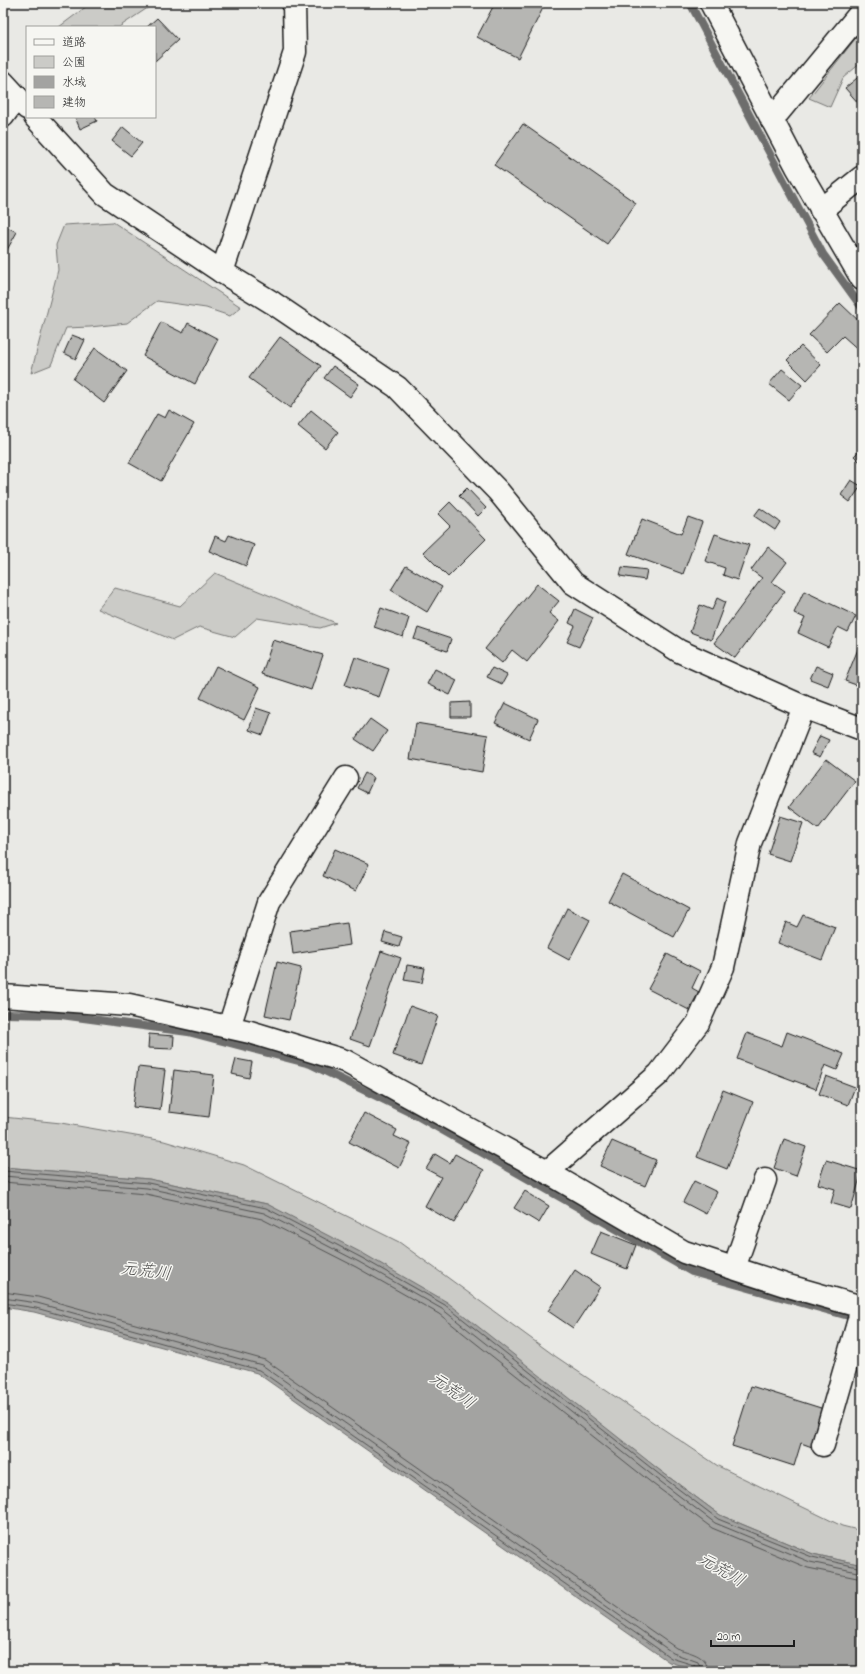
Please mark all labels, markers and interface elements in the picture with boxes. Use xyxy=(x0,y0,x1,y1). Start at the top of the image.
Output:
legend xyxy=(26,26,156,118)
text: 道路 xyxy=(62,34,86,52)
text: 公園 xyxy=(62,54,86,72)
text: 水域 xyxy=(62,74,86,92)
text: 建物 xyxy=(62,94,86,112)
water label: 元荒川 xyxy=(119,1256,173,1287)
water label: 元荒川 xyxy=(424,1366,480,1416)
water label: 元荒川 xyxy=(693,1547,750,1594)
scale bar xyxy=(711,1622,794,1648)
text: 20 m xyxy=(717,1628,740,1646)

